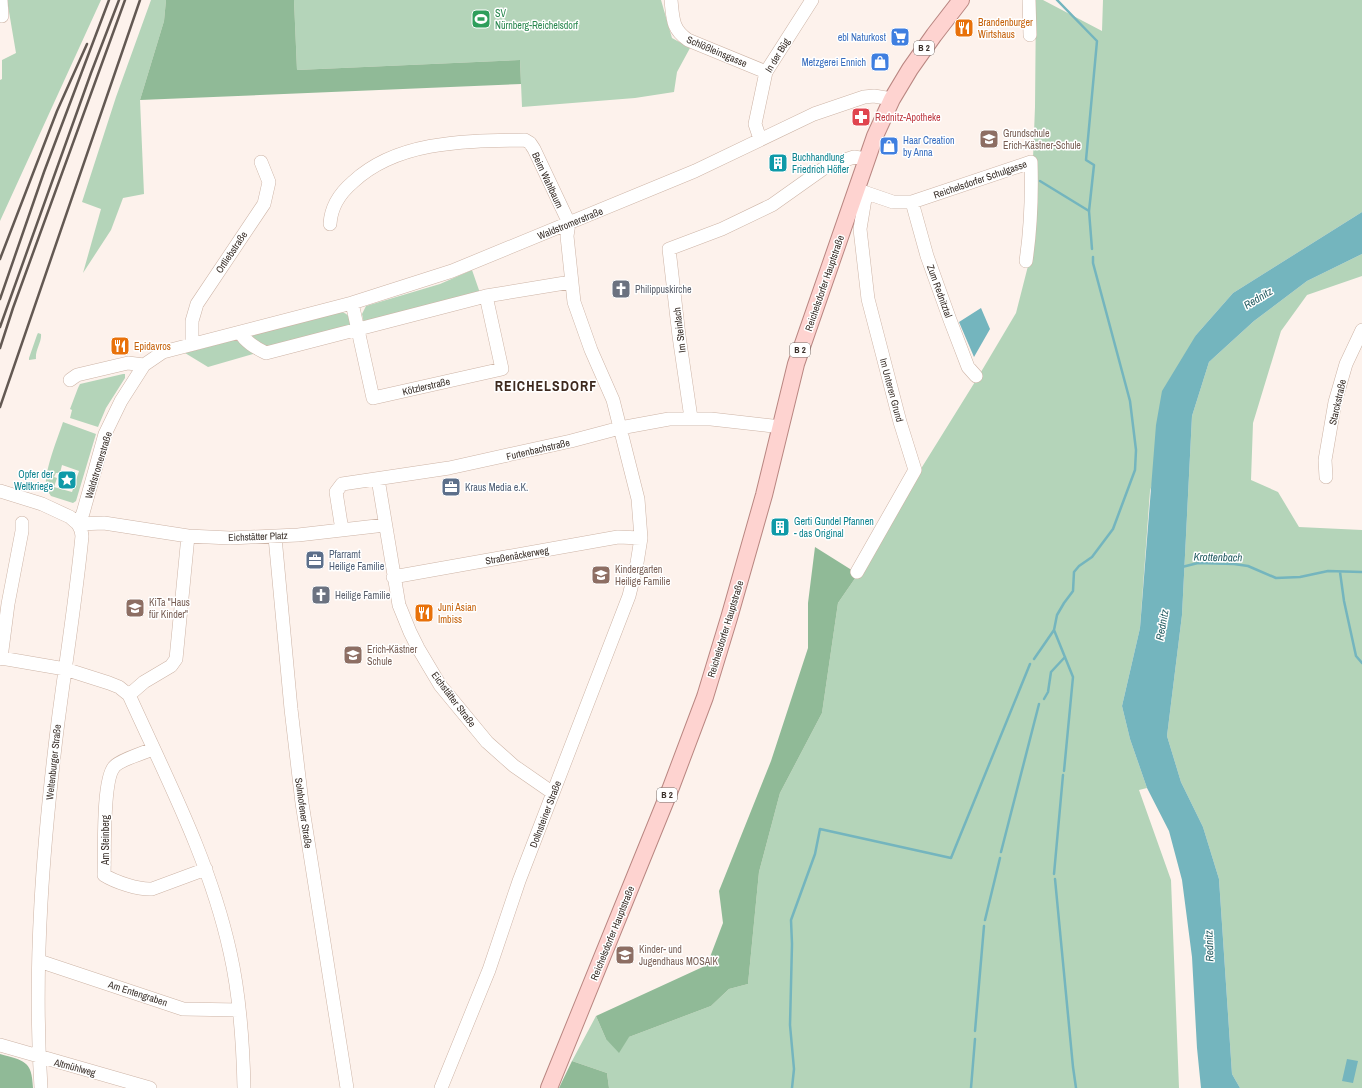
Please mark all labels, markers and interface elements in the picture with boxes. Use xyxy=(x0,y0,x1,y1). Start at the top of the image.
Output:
place label: SV Nürnberg-Reichelsdorf xyxy=(495,7,579,32)
sports icon: SV Nürnberg-Reichelsdorf xyxy=(470,8,492,30)
place label: Brandenburger Wirtshaus xyxy=(978,16,1033,41)
restaurant icon: Brandenburger Wirtshaus xyxy=(953,17,975,39)
supermarket icon: ebl Naturkost xyxy=(889,26,911,48)
place label: ebl Naturkost xyxy=(838,31,887,44)
street label: Schlößleinsgasse xyxy=(684,33,750,70)
street label: In der Büg xyxy=(762,35,793,75)
road number: B 2 xyxy=(914,41,934,55)
shop icon: Metzgerei Ennich xyxy=(869,51,891,73)
place label: Metzgerei Ennich xyxy=(802,56,866,69)
pharmacy icon: Rednitz-Apotheke xyxy=(850,106,872,128)
place label: Rednitz-Apotheke xyxy=(875,111,941,124)
place label: Grundschule Erich-Kästner-Schule xyxy=(1003,127,1081,152)
school or university icon: Grundschule Erich-Kästner-Schule xyxy=(978,128,1000,150)
place label: Haar Creation by Anna xyxy=(903,134,955,159)
shop icon: Haar Creation by Anna xyxy=(878,135,900,157)
street label: Beim Wahlbaum xyxy=(529,150,566,210)
place label: Buchhandlung Friedrich Höfler xyxy=(792,151,849,176)
building icon: Buchhandlung Friedrich Höfler xyxy=(767,152,789,174)
street label: Reichelsdorfer Schulgasse xyxy=(932,157,1029,202)
street label: Waldstromerstraße xyxy=(536,204,605,242)
street label: Ortliebstraße xyxy=(213,228,250,276)
street label: Reichelsdorfer Hauptstraße xyxy=(802,233,847,333)
street label: Zum Rednitztal xyxy=(924,263,955,320)
church icon: Philippuskirche xyxy=(610,278,632,300)
place label: Philippuskirche xyxy=(635,283,692,296)
water label: Rednitz xyxy=(1241,284,1275,312)
street label: Im Steinlach xyxy=(670,307,689,353)
restaurant icon: Epidavros xyxy=(109,335,131,357)
place label: Epidavros xyxy=(134,340,171,353)
road number: B 2 xyxy=(790,343,810,357)
street label: Im Unteren Grund xyxy=(877,357,906,424)
street label: Kötzlerstraße xyxy=(401,375,452,398)
district label: REICHELSDORF xyxy=(495,377,597,395)
street label: Starckstraße xyxy=(1326,378,1349,426)
street label: Waldstromerstraße xyxy=(82,430,115,500)
street label: Furtenbachstraße xyxy=(505,436,572,463)
place label: Opfer der Weltkriege xyxy=(14,468,53,493)
place icon: Opfer der Weltkriege xyxy=(56,469,78,491)
office icon: Kraus Media e.K. xyxy=(440,476,462,498)
place label: Kraus Media e.K. xyxy=(465,481,528,494)
place label: Gerti Gundel Pfannen - das Original xyxy=(794,515,874,540)
building icon: Gerti Gundel Pfannen - das Original xyxy=(769,516,791,538)
street label: Eichstätter Platz xyxy=(228,529,288,544)
street label: Straßenäckerweg xyxy=(484,543,550,567)
place label: Pfarramt Heilige Familie xyxy=(329,548,385,573)
office icon: Pfarramt Heilige Familie xyxy=(304,549,326,571)
water label: Krottenbach xyxy=(1194,550,1242,564)
place label: Kindergarten Heilige Familie xyxy=(615,563,671,588)
school or university icon: Kindergarten Heilige Familie xyxy=(590,564,612,586)
street label: Reichelsdorfer Hauptstraße xyxy=(705,579,747,679)
church icon: Heilige Familie xyxy=(310,584,332,606)
place label: Heilige Familie xyxy=(335,589,391,602)
place label: KiTa "Haus für Kinder" xyxy=(149,596,190,621)
school or university icon: KiTa "Haus für Kinder" xyxy=(124,597,146,619)
place label: Juni Asian Imbiss xyxy=(438,601,476,626)
restaurant icon: Juni Asian Imbiss xyxy=(413,602,435,624)
water label: Rednitz xyxy=(1152,608,1172,642)
place label: Erich-Kästner Schule xyxy=(367,643,417,668)
school or university icon: Erich-Kästner Schule xyxy=(342,644,364,666)
street label: Eichstätter Straße xyxy=(429,669,479,730)
street label: Weltenburger Straße xyxy=(43,723,64,801)
street label: Solnhofener Straße xyxy=(292,777,315,850)
street label: Dollnsteiner Straße xyxy=(527,778,564,849)
road number: B 2 xyxy=(657,788,677,802)
street label: Am Steinberg xyxy=(99,814,112,866)
street label: Reichelsdorfer Hauptstraße xyxy=(588,884,638,982)
water label: Rednitz xyxy=(1201,930,1217,962)
place label: Kinder- und Jugendhaus MOSAIK xyxy=(639,943,718,968)
school or university icon: Kinder- und Jugendhaus MOSAIK xyxy=(614,944,636,966)
street label: Am Entengraben xyxy=(106,977,169,1009)
street label: Altmühlweg xyxy=(52,1055,97,1079)

